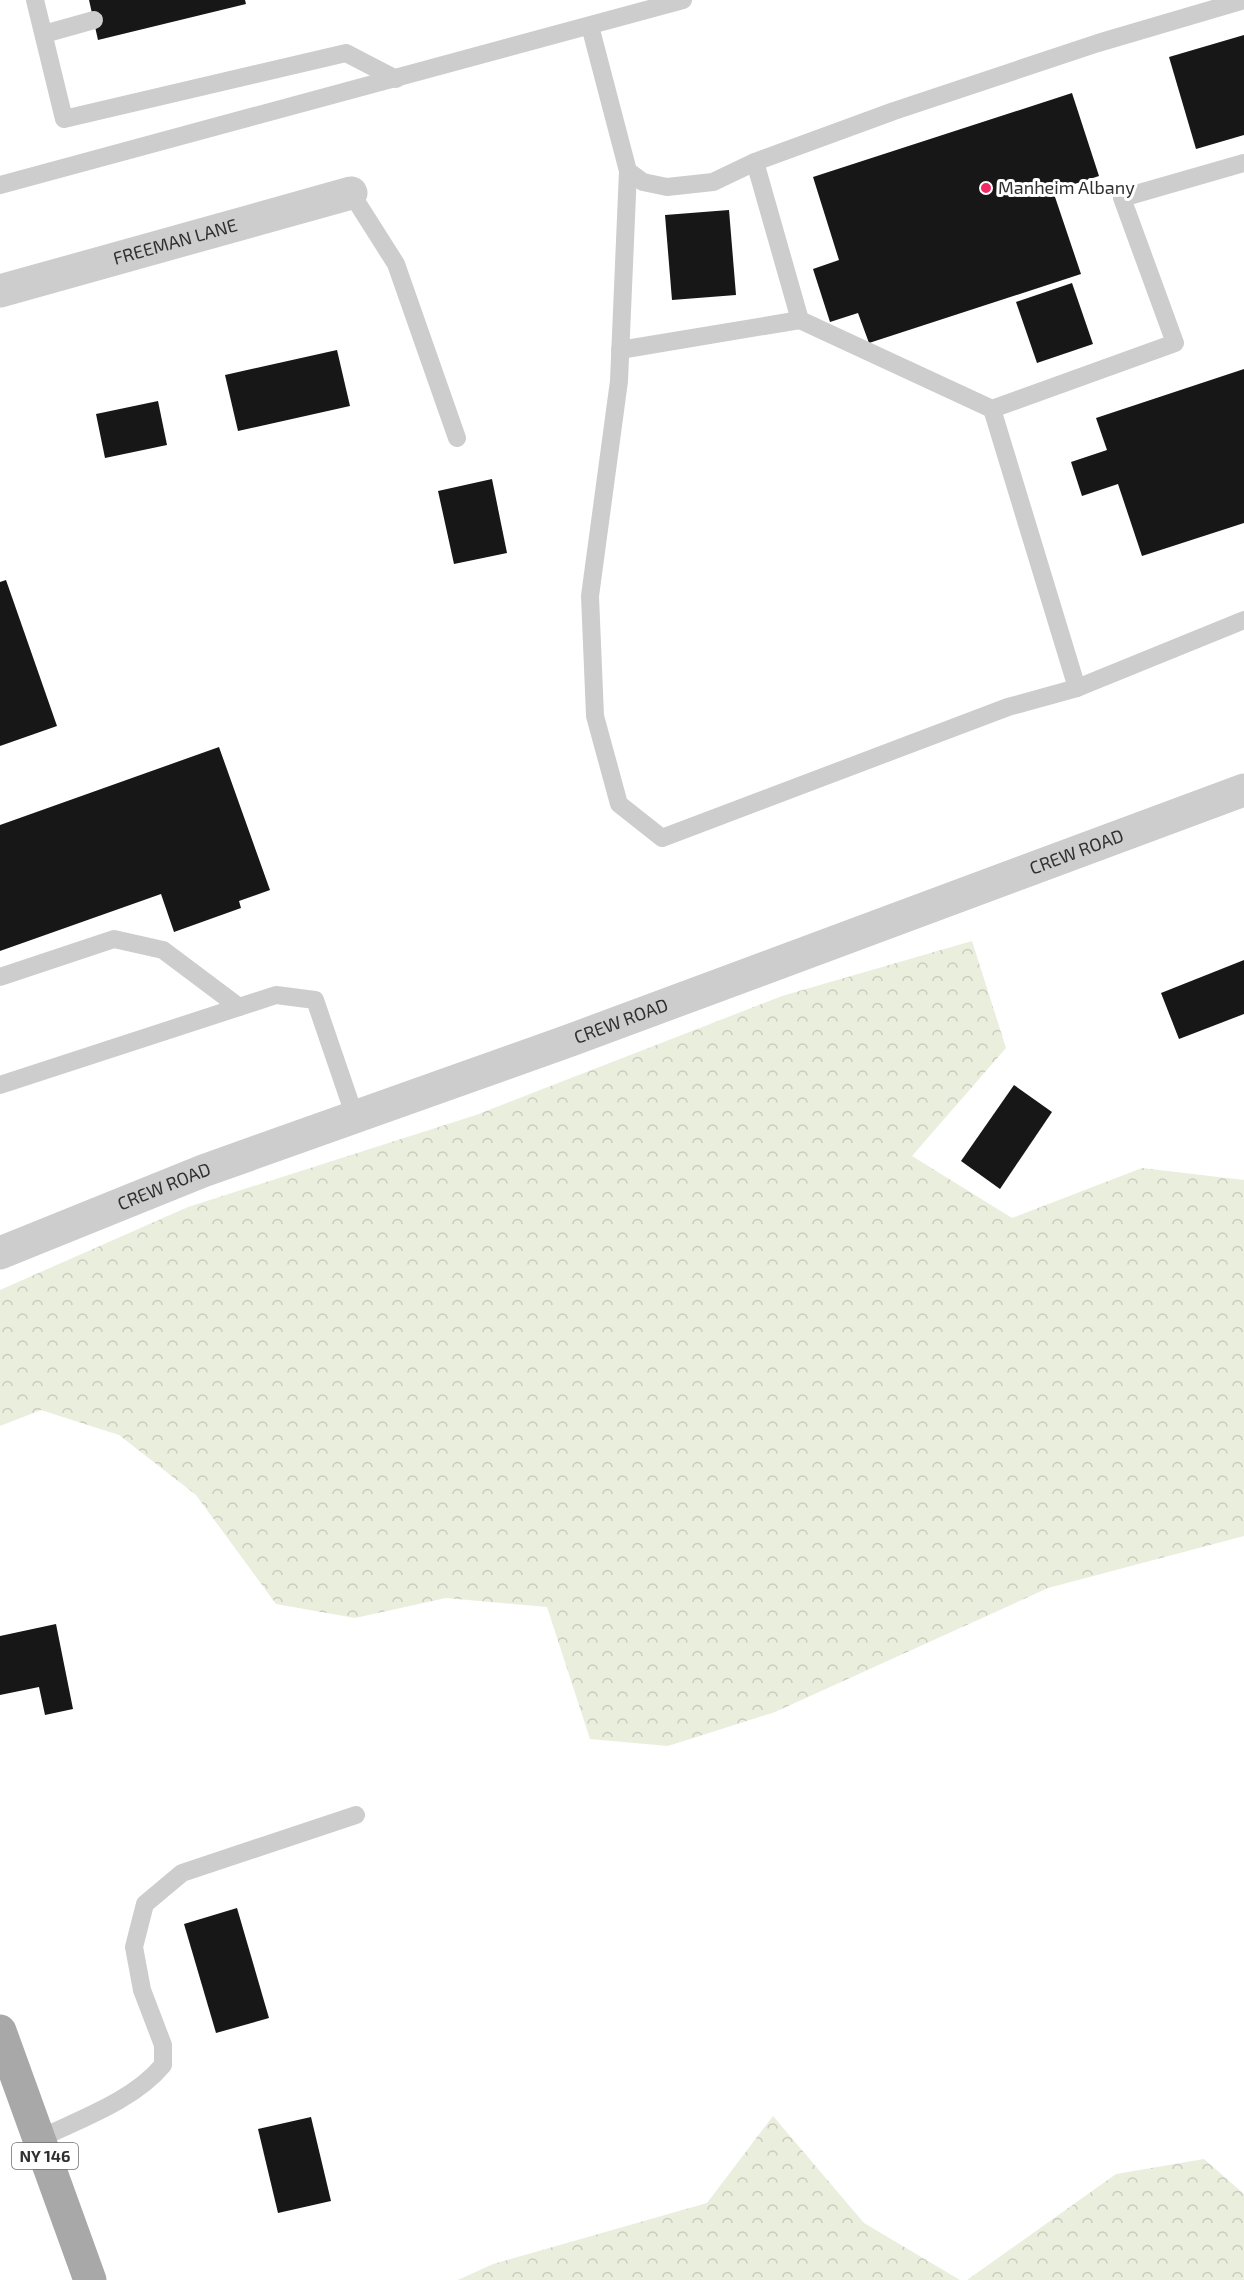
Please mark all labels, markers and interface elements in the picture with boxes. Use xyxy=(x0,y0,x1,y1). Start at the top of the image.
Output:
place label: Manheim Albany xyxy=(998,176,1135,198)
marker: Manheim Albany xyxy=(979,181,993,195)
street label: FREEMAN LANE xyxy=(110,213,240,269)
street label: CREW ROAD xyxy=(1026,824,1126,879)
street label: CREW ROAD xyxy=(571,993,671,1048)
street label: CREW ROAD xyxy=(114,1157,213,1214)
road number: NY 146 xyxy=(12,2143,78,2169)

